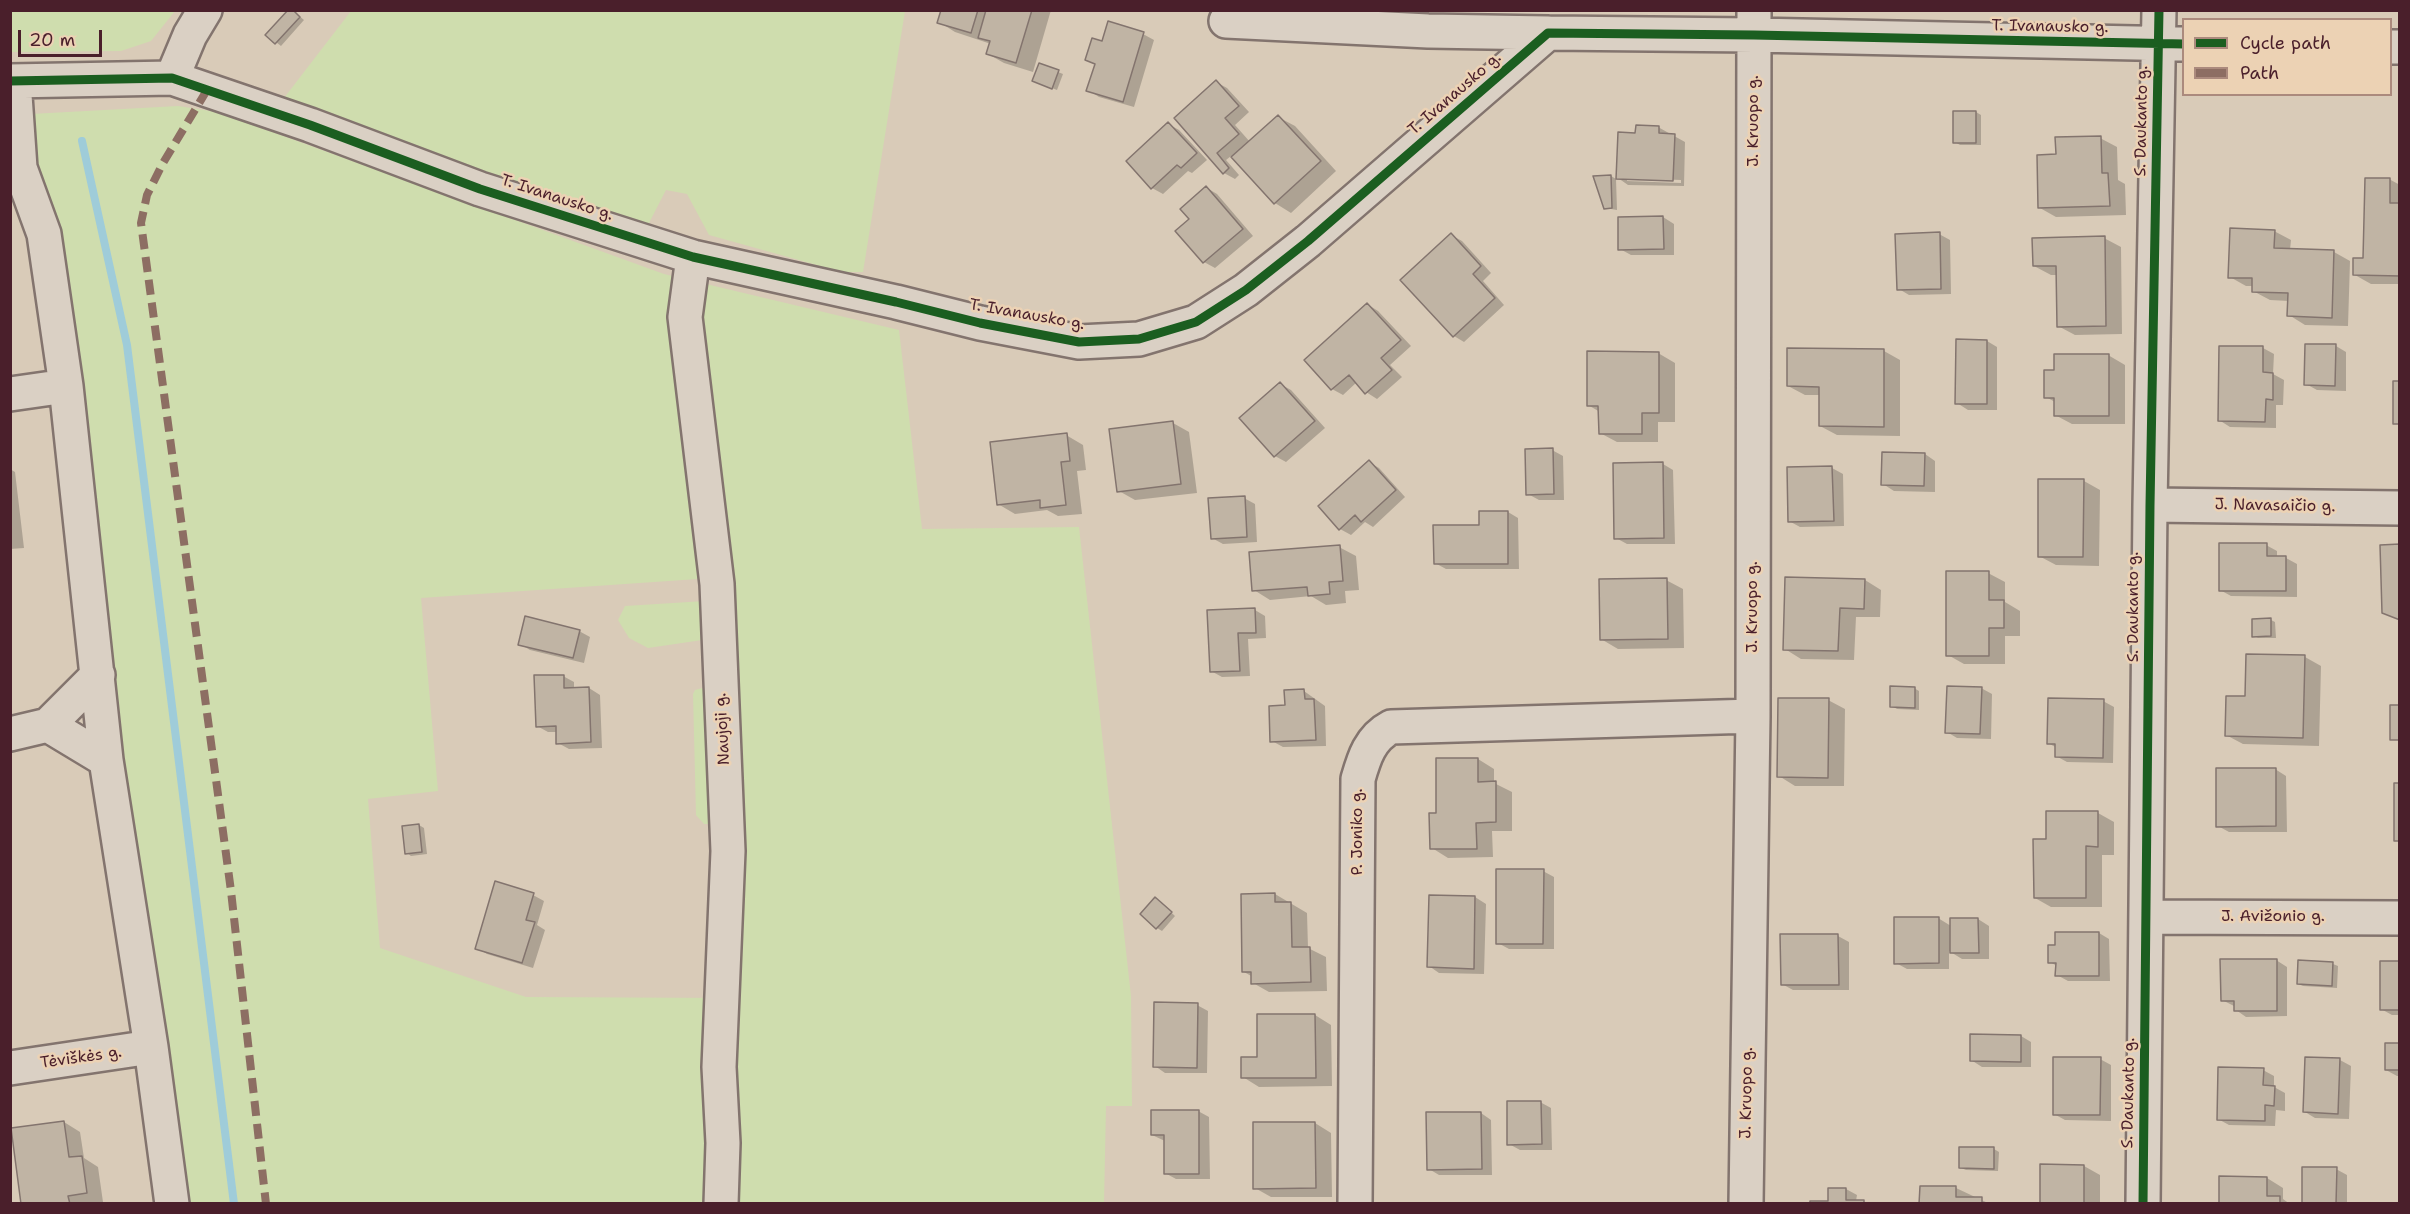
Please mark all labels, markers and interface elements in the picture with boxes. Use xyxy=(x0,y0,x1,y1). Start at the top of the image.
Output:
street label: T. Ivanausko g. xyxy=(1991,16,2109,38)
scale bar xyxy=(21,18,105,56)
legend xyxy=(2182,18,2392,96)
text: 20 m xyxy=(29,28,75,52)
text: Cycle path xyxy=(2240,31,2331,55)
street label: T. Ivanausko g. xyxy=(1405,48,1505,140)
text: Path xyxy=(2240,61,2279,85)
street label: S. Daukanto g. xyxy=(2131,65,2153,177)
street label: J. Kruopo g. xyxy=(1744,75,1764,167)
street label: T. Ivanausko g. xyxy=(498,171,616,225)
street label: T. Ivanausko g. xyxy=(968,295,1086,335)
street label: J. Navasaičio g. xyxy=(2214,495,2336,517)
street label: S. Daukanto g. xyxy=(2124,552,2144,662)
street label: J. Kruopo g. xyxy=(1743,561,1763,653)
street label: Naujoji g. xyxy=(712,692,734,766)
street label: P. Joniko g. xyxy=(1348,788,1368,876)
street label: J. Avižonio g. xyxy=(2221,907,2325,927)
street label: S. Daukanto g. xyxy=(2118,1037,2140,1149)
street label: Tėviškės g. xyxy=(39,1043,123,1073)
street label: J. Kruopo g. xyxy=(1737,1047,1757,1139)

